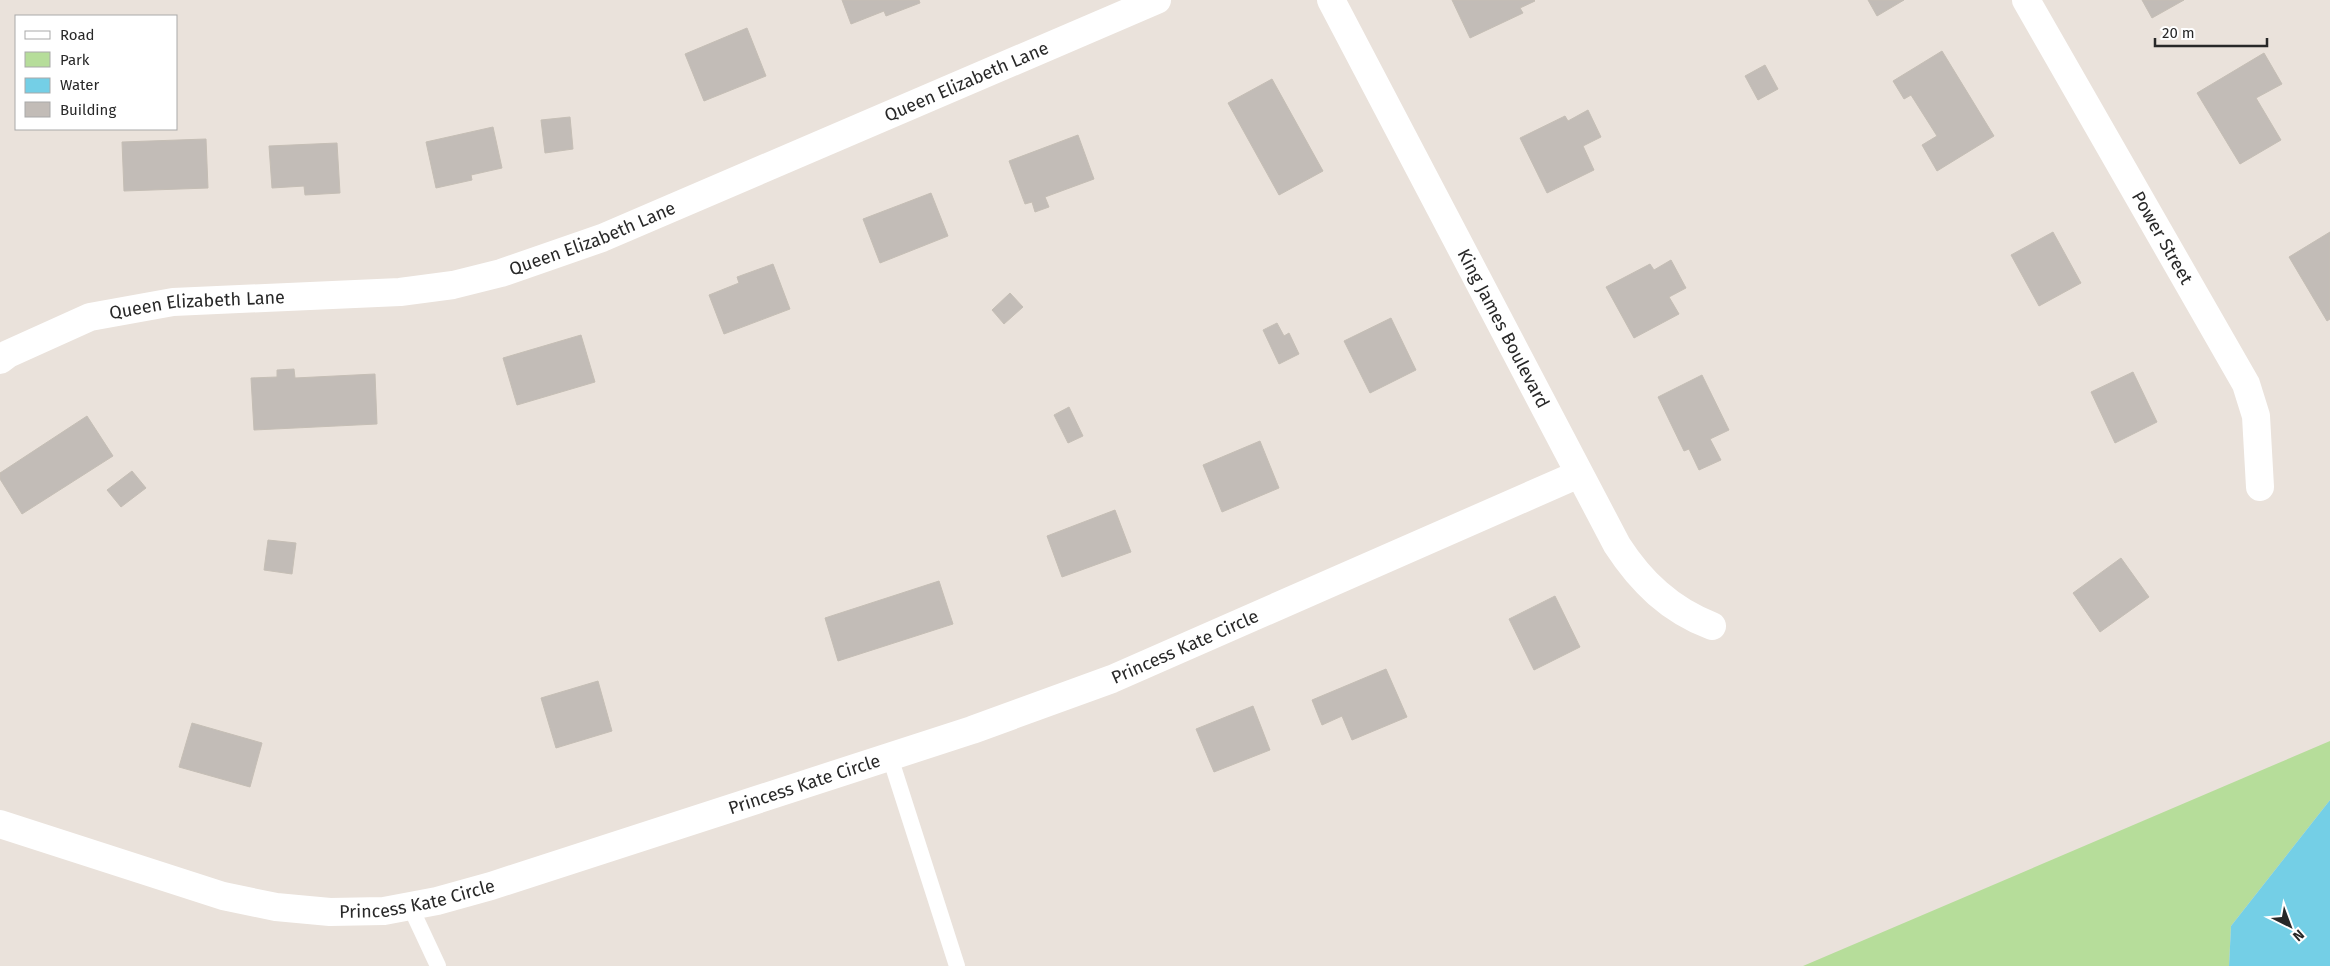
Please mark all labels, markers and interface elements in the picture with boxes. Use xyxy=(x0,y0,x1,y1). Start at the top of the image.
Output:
legend xyxy=(15,15,178,130)
scale bar xyxy=(2155,15,2268,47)
text: 20 m xyxy=(2162,24,2195,42)
text: Road xyxy=(60,26,95,44)
street label: Queen Elizabeth Lane xyxy=(881,37,1052,127)
text: Park xyxy=(60,51,90,69)
text: Water xyxy=(60,76,99,94)
text: Building xyxy=(60,101,116,119)
street label: Power Street xyxy=(2127,187,2198,289)
street label: Queen Elizabeth Lane xyxy=(506,197,679,280)
street label: King James Boulevard xyxy=(1453,245,1554,412)
street label: Queen Elizabeth Lane xyxy=(108,286,285,324)
street label: Princess Kate Circle xyxy=(1108,605,1262,689)
street label: Princess Kate Circle xyxy=(725,749,883,819)
street label: Princess Kate Circle xyxy=(339,874,497,923)
north arrow xyxy=(2265,901,2315,951)
text: N xyxy=(2289,926,2308,945)

